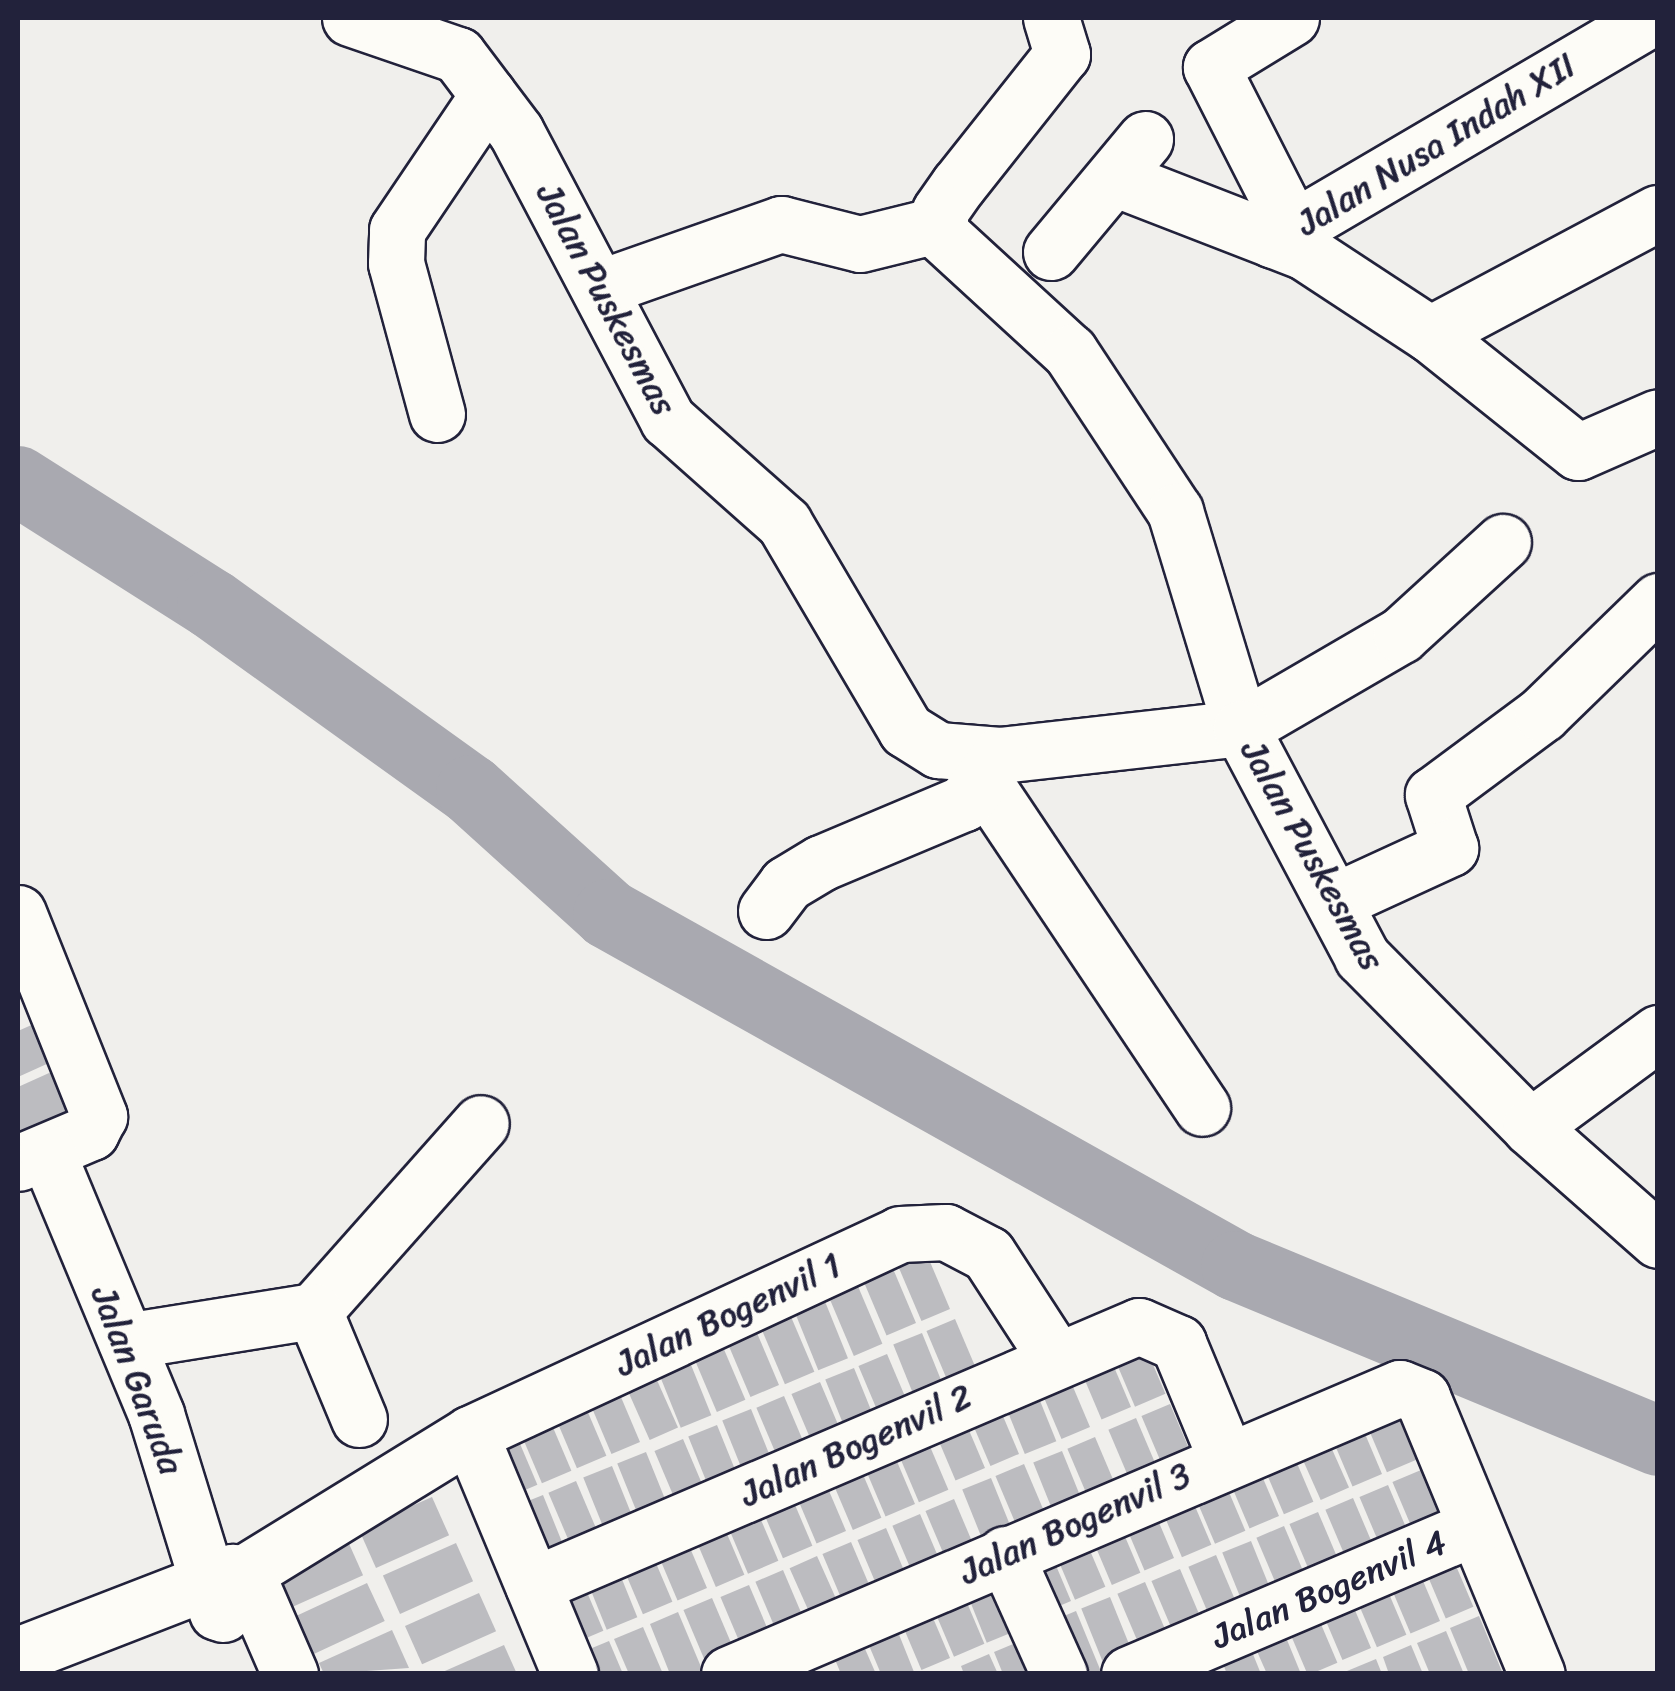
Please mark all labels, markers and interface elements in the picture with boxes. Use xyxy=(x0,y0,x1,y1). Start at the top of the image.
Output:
street label: Jalan Nusa Indah XII xyxy=(1288,44,1584,244)
street label: Jalan Puskesmas xyxy=(528,176,686,422)
street label: Jalan Puskesmas xyxy=(1232,732,1394,978)
street label: Jalan Bogenvil 1 xyxy=(609,1243,847,1385)
street label: Jalan Garuda xyxy=(83,1280,193,1480)
street label: Jalan Bogenvil 2 xyxy=(734,1375,978,1515)
street label: Jalan Bogenvil 3 xyxy=(953,1453,1197,1593)
street label: Jalan Bogenvil 4 xyxy=(1205,1521,1453,1657)

